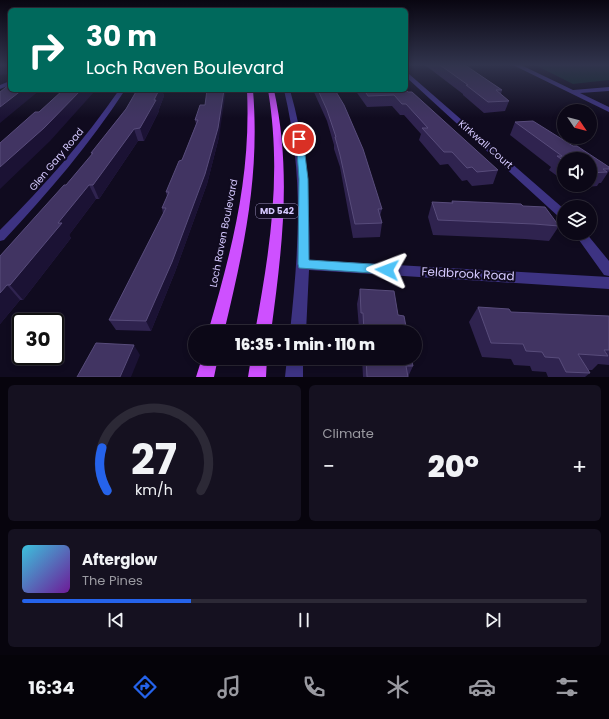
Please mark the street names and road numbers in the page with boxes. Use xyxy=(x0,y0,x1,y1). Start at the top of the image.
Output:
street label: Kirkwall Court xyxy=(455,116,516,173)
street label: Glen Gary Road xyxy=(26,125,87,194)
street label: Loch Raven Boulevard xyxy=(206,178,241,289)
road number: MD 542 xyxy=(256,204,298,218)
street label: Feldbrook Road xyxy=(421,263,515,284)

